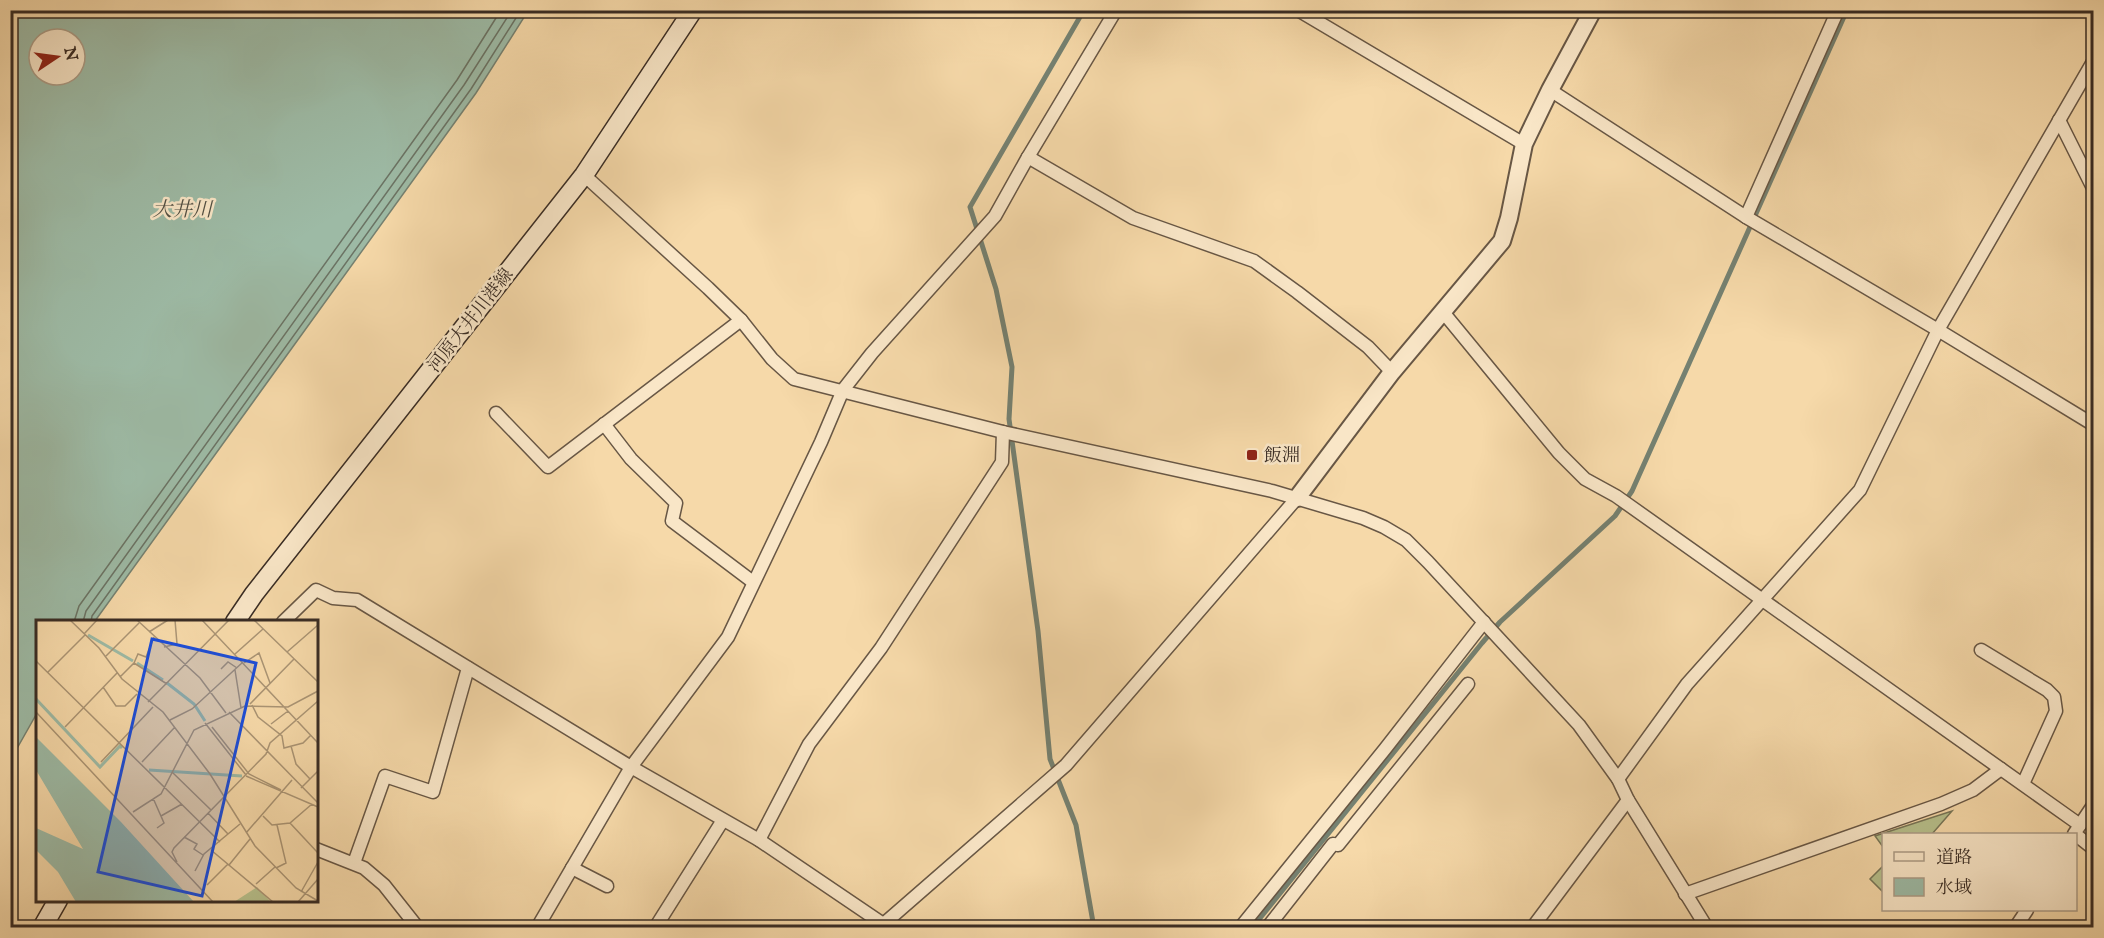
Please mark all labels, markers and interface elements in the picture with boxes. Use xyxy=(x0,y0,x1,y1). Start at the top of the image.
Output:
north arrow xyxy=(27,27,87,87)
text: N xyxy=(58,44,81,63)
water label: 大井川 xyxy=(152,198,214,223)
street label: 河原大井川港線 xyxy=(423,264,519,378)
place label: 飯淵 xyxy=(1264,445,1300,468)
marker: 飯淵 xyxy=(1245,448,1259,462)
inset map xyxy=(36,620,318,902)
legend xyxy=(1882,833,2077,911)
text: 道路 xyxy=(1936,847,1972,870)
text: 水域 xyxy=(1936,877,1972,900)

